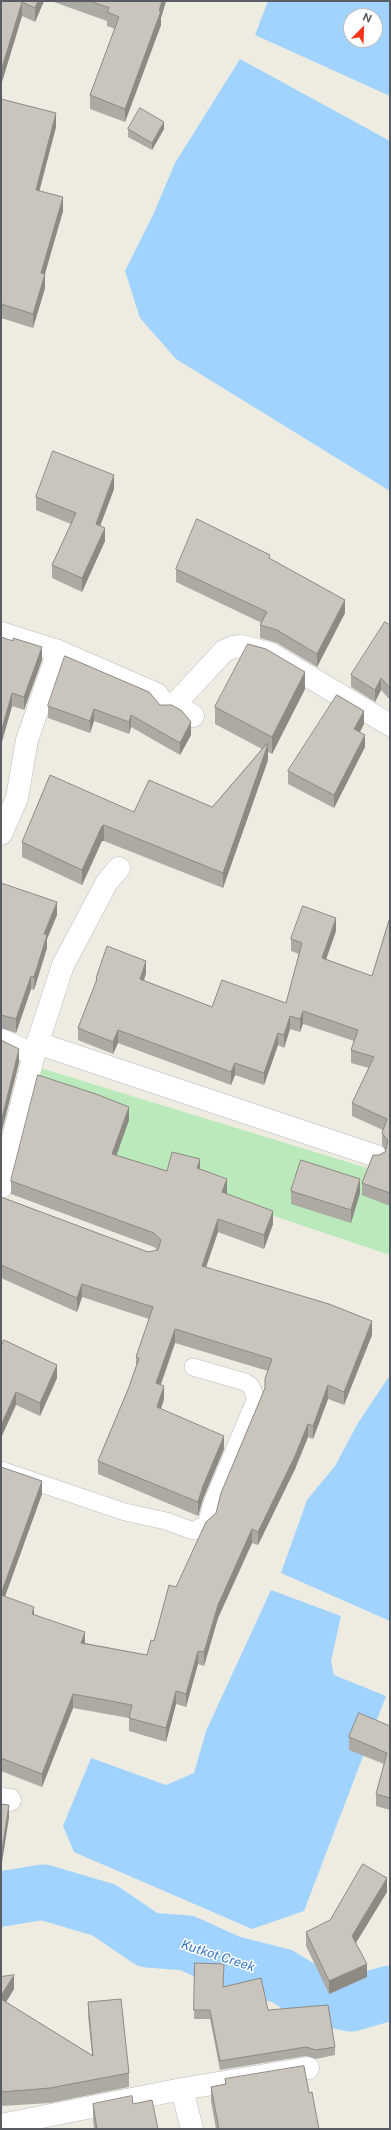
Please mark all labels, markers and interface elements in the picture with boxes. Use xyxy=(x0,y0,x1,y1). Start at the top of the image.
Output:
north arrow xyxy=(343,8,383,48)
text: N xyxy=(361,11,374,25)
water label: Kutkot Creek xyxy=(179,1937,257,1975)

